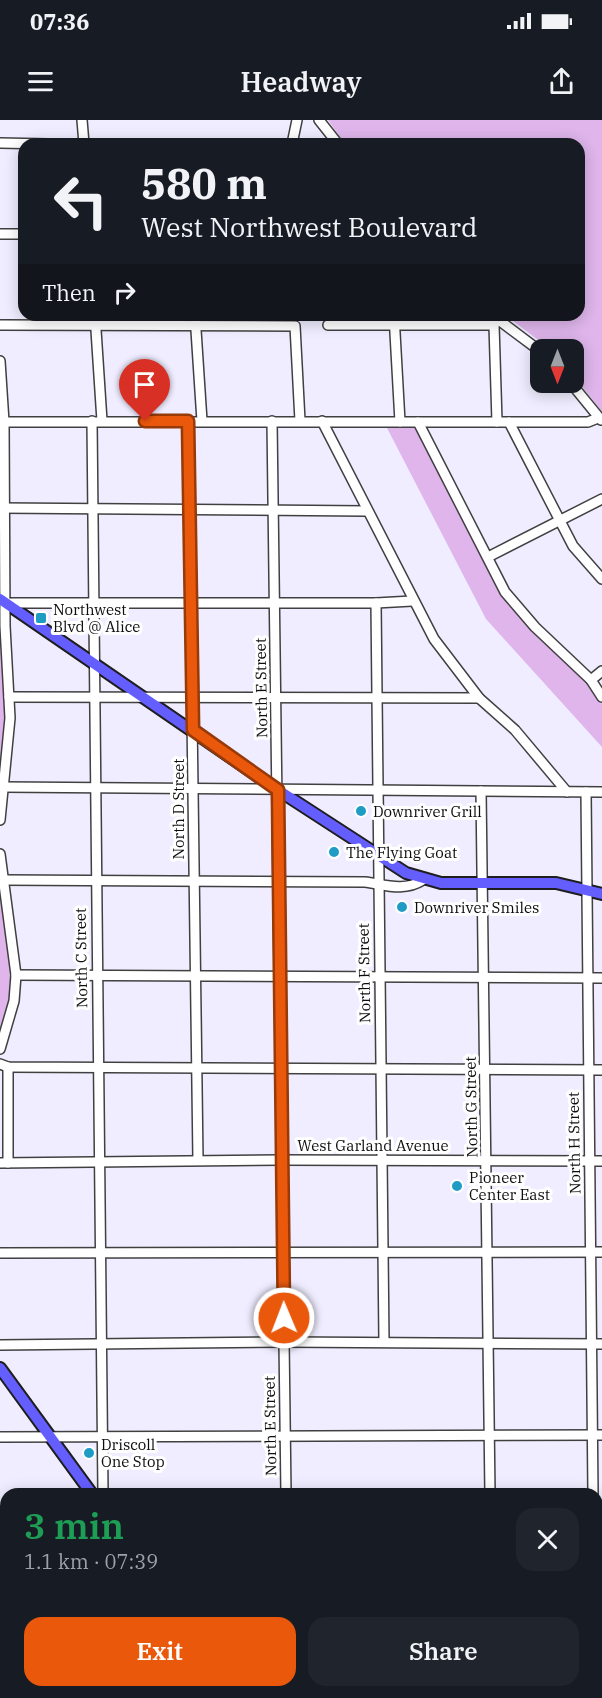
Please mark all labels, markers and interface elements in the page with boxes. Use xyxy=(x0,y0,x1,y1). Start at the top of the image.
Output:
text: 07:36 xyxy=(30,7,89,36)
text: Headway xyxy=(240,64,362,99)
icon: menu xyxy=(24,65,57,98)
icon: share xyxy=(545,65,578,98)
text: 580 m xyxy=(141,156,267,211)
icon: left xyxy=(42,162,120,240)
text: West Northwest Boulevard xyxy=(141,209,477,244)
icon: right xyxy=(108,276,141,309)
text: Then xyxy=(42,278,96,307)
north arrow xyxy=(530,339,584,393)
map controls xyxy=(530,339,584,393)
pin xyxy=(119,359,170,421)
icon: arrive xyxy=(128,368,161,401)
place label: Northwest Blvd @ Alice xyxy=(53,600,140,636)
marker: Northwest Blvd @ Alice xyxy=(34,611,48,625)
street label: North E Street xyxy=(251,638,271,738)
street label: North D Street xyxy=(169,758,188,860)
place label: Downriver Grill xyxy=(373,802,482,821)
marker: Downriver Grill xyxy=(354,804,368,818)
place label: The Flying Goat xyxy=(346,843,457,862)
marker: The Flying Goat xyxy=(327,845,341,859)
place label: Downriver Smiles xyxy=(414,898,539,917)
marker: Downriver Smiles xyxy=(395,900,409,914)
street label: North C Street xyxy=(71,908,91,1008)
street label: North F Street xyxy=(354,923,374,1023)
street label: North G Street xyxy=(461,1056,481,1158)
street label: North H Street xyxy=(564,1092,584,1194)
street label: West Garland Avenue xyxy=(297,1136,449,1155)
place label: Pioneer Center East xyxy=(469,1168,550,1204)
marker: Pioneer Center East xyxy=(450,1179,464,1193)
position arrow xyxy=(252,1286,316,1350)
street label: North E Street xyxy=(260,1376,280,1476)
place label: Driscoll One Stop xyxy=(101,1435,165,1471)
marker: Driscoll One Stop xyxy=(82,1446,96,1460)
text: 3 min xyxy=(24,1502,124,1549)
button: close xyxy=(516,1508,579,1571)
text: 1.1 km · 07:39 xyxy=(24,1548,158,1575)
button: Exit xyxy=(24,1617,296,1686)
button: Share xyxy=(308,1617,579,1686)

